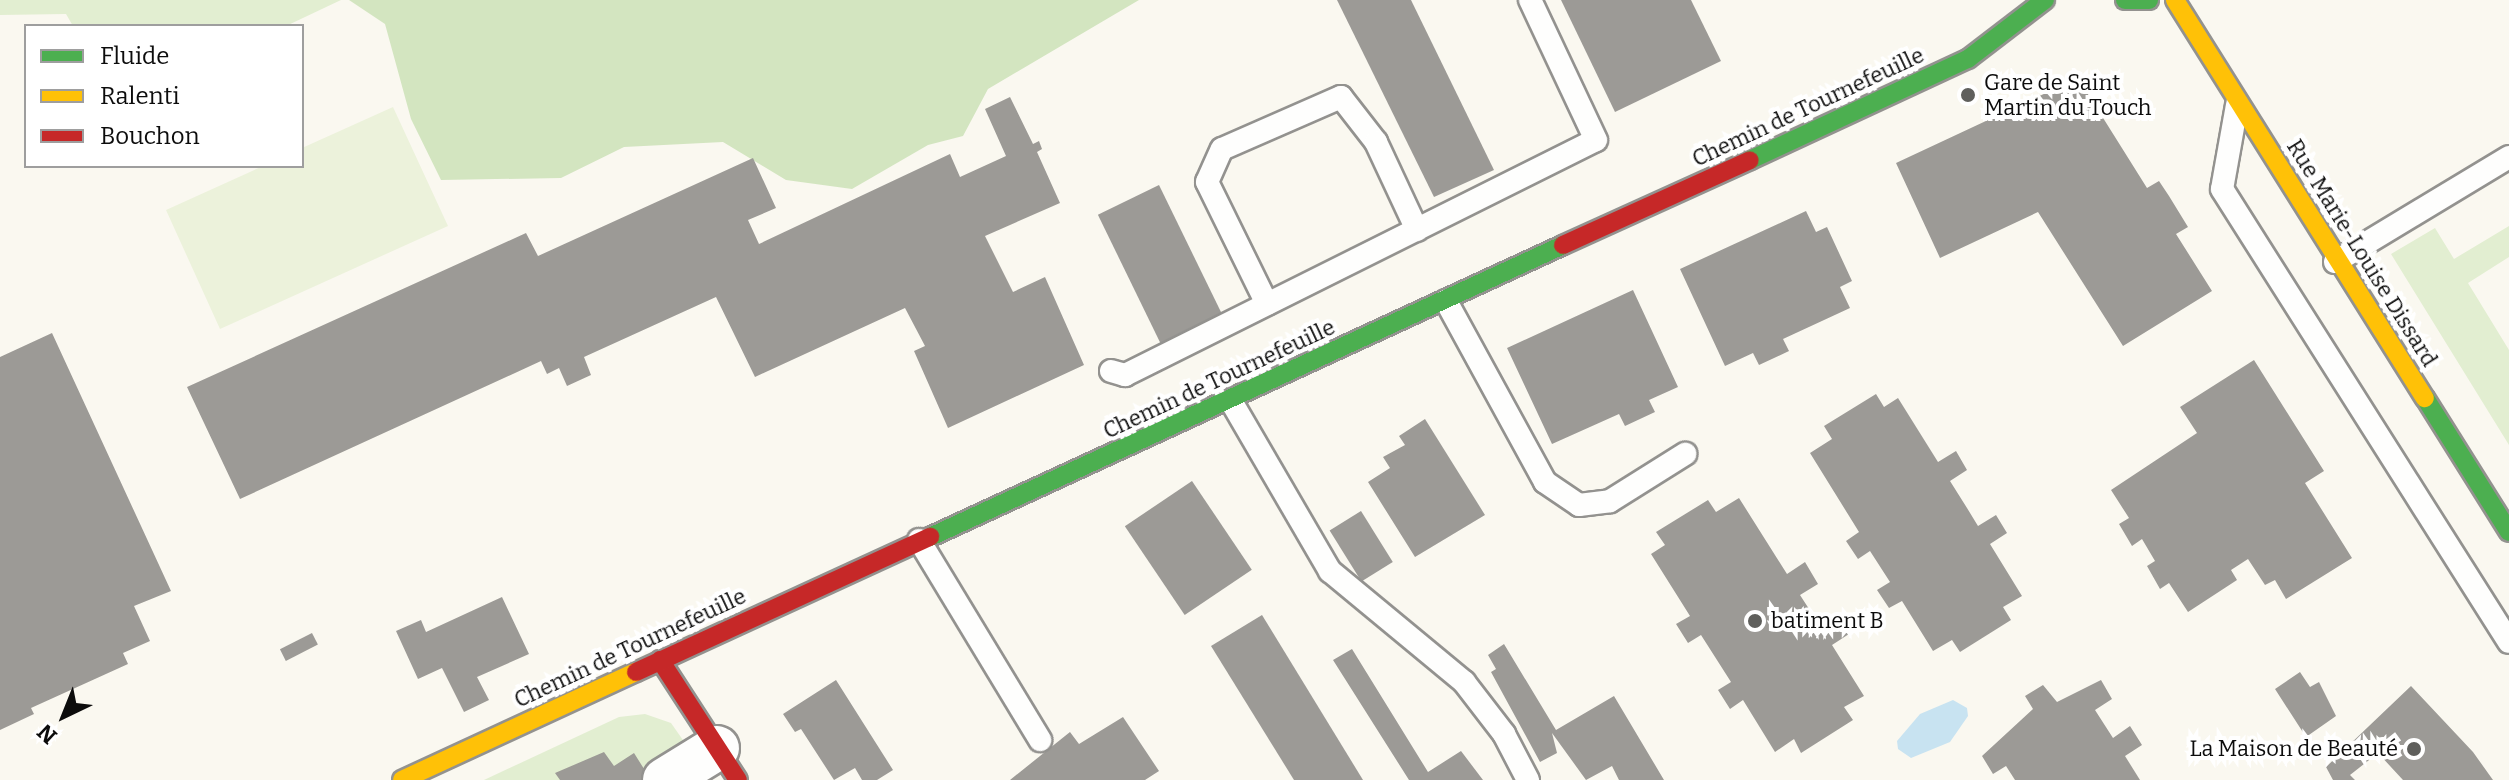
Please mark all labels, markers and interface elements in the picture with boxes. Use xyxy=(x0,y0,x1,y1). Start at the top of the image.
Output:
legend xyxy=(24,24,304,168)
text: Fluide xyxy=(100,42,169,70)
street label: Chemin de Tournefeuille xyxy=(1688,42,1928,172)
place label: Gare de Saint Martin du Touch xyxy=(1984,69,2152,120)
text: Ralenti xyxy=(100,82,180,110)
marker: Gare de Saint Martin du Touch xyxy=(1959,86,1977,104)
text: Bouchon xyxy=(100,122,200,150)
street label: Rue Marie-Louise Dissard xyxy=(2281,135,2443,371)
street label: Chemin de Tournefeuille xyxy=(1099,314,1339,444)
street label: Chemin de Tournefeuille xyxy=(510,583,750,713)
place label: batiment B xyxy=(1771,608,1884,634)
marker: batiment B xyxy=(1746,612,1764,630)
north arrow xyxy=(24,676,104,756)
text: N xyxy=(32,718,63,750)
place label: La Maison de Beauté xyxy=(2190,736,2398,762)
marker: La Maison de Beauté xyxy=(2405,740,2423,758)

